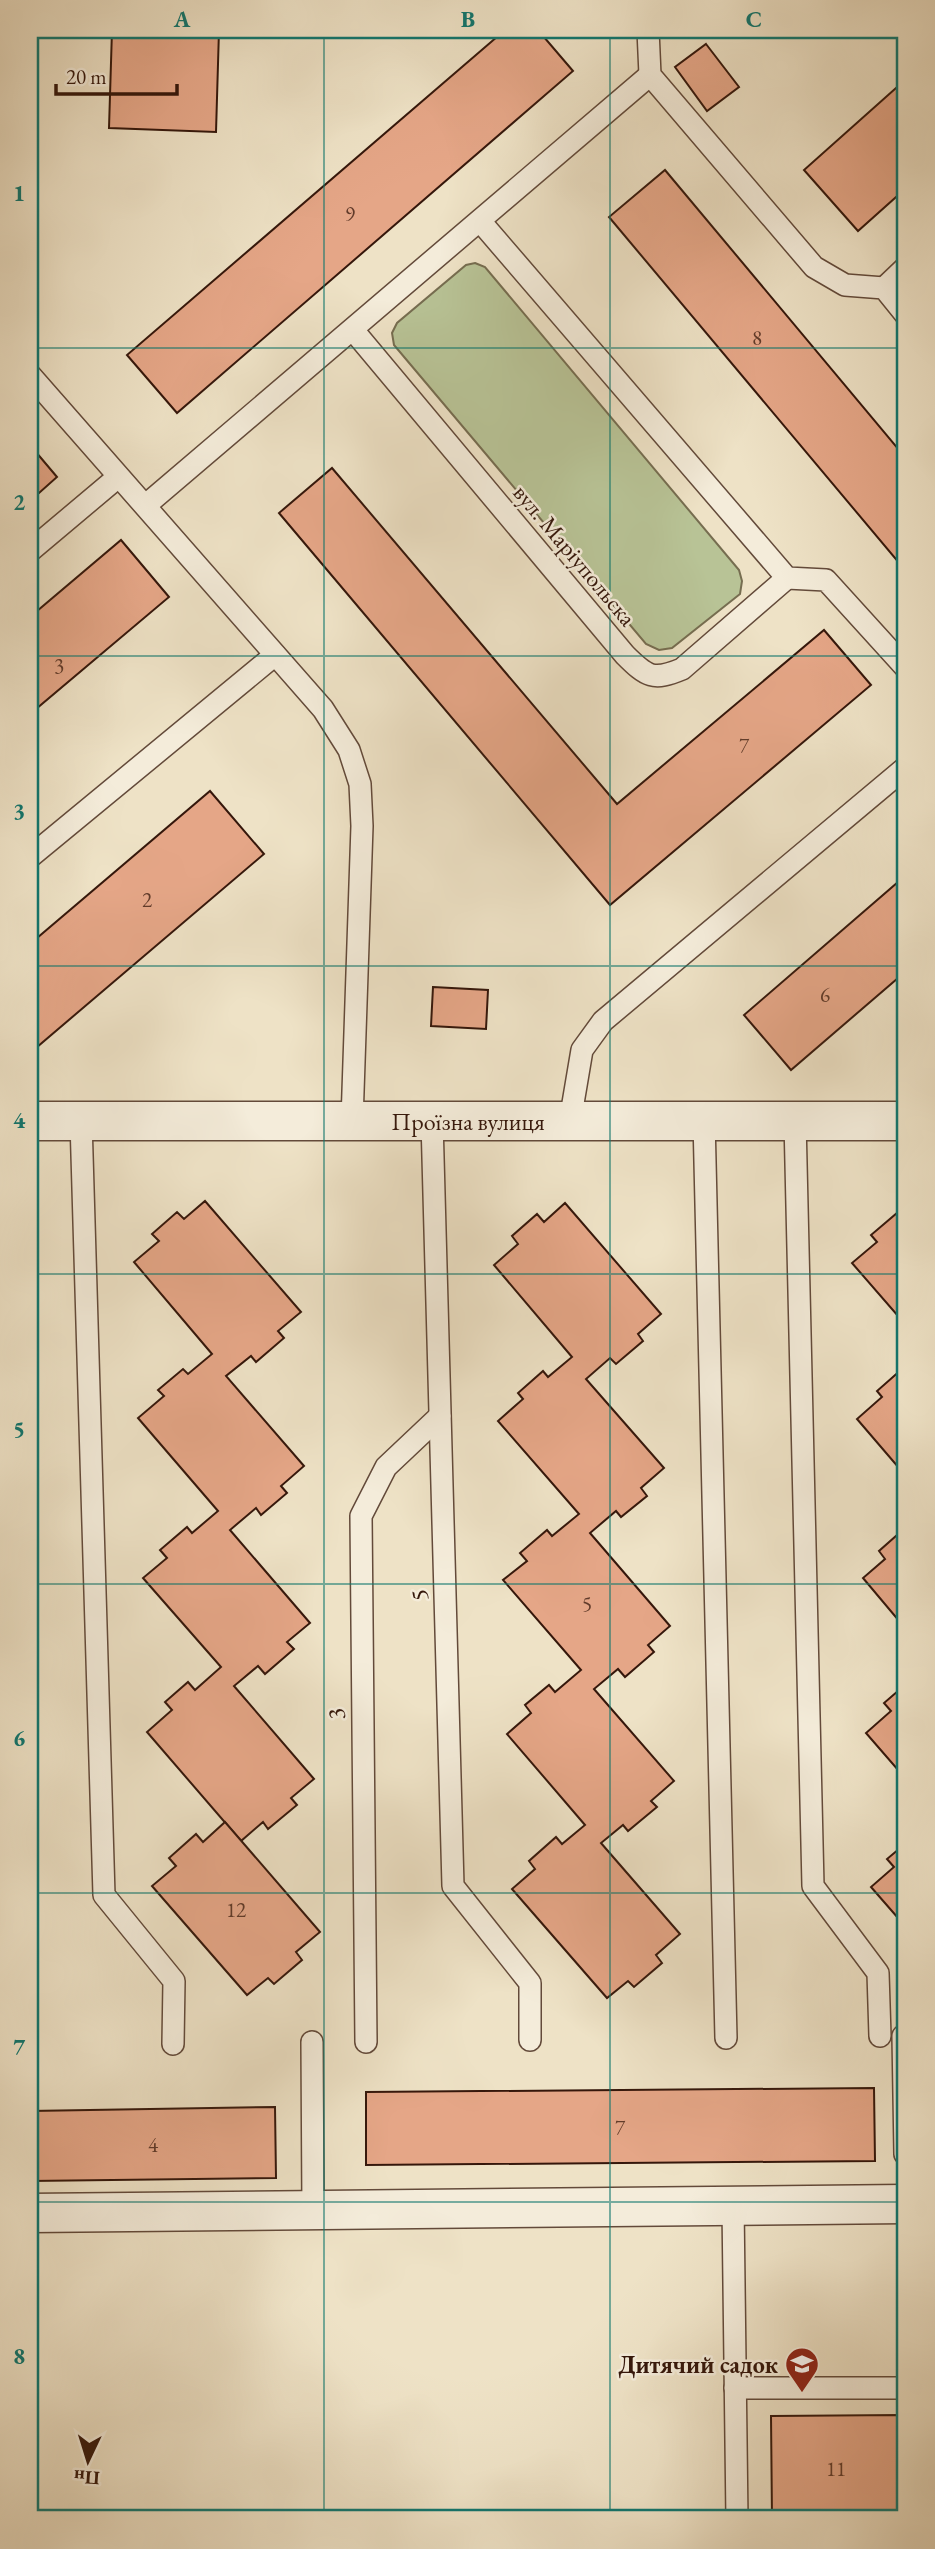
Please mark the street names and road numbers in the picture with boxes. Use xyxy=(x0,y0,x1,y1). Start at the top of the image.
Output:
street label: вул. Маріупольска xyxy=(507,478,644,633)
street label: Проїзна вулиця xyxy=(391,1106,545,1137)
street label: 5 xyxy=(403,1589,435,1601)
street label: 3 xyxy=(320,1708,352,1720)

